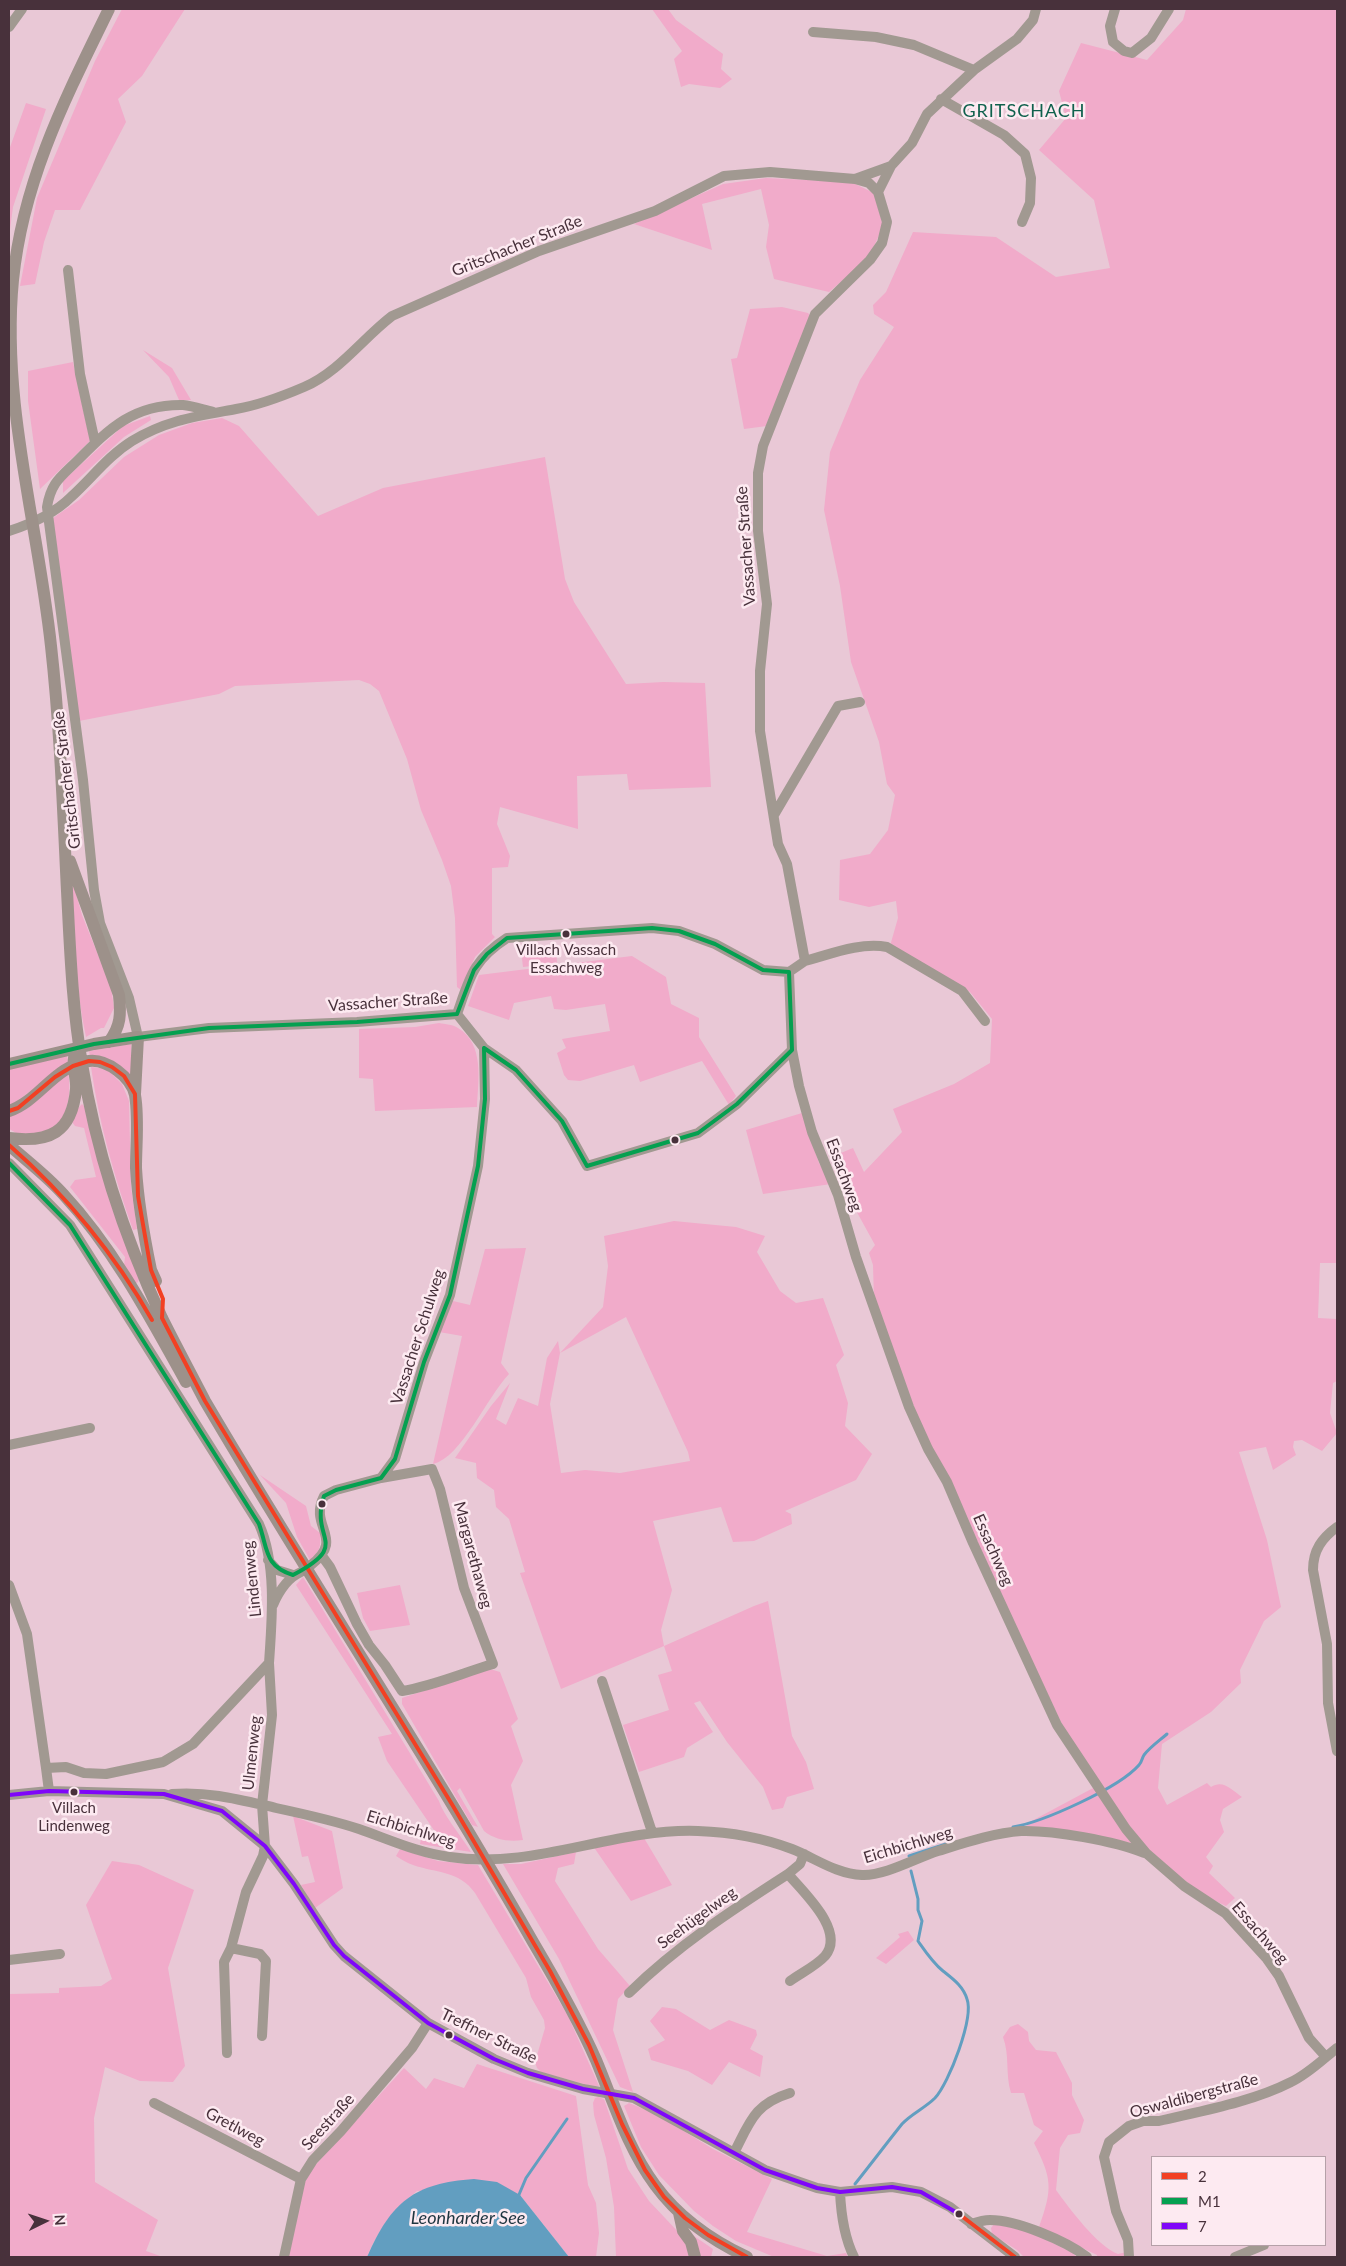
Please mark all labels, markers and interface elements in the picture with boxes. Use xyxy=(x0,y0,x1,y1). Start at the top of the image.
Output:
district label: GRITSCHACH xyxy=(961,100,1087,122)
street label: Gritschacher Straße xyxy=(449,211,585,281)
street label: Vassacher Straße xyxy=(732,486,760,606)
street label: Gritschacher Straße xyxy=(49,710,85,850)
marker: Villach Vassach Essachweg xyxy=(561,929,571,939)
place label: Villach Vassach Essachweg xyxy=(516,941,616,976)
street label: Vassacher Straße xyxy=(328,988,448,1016)
unlabelled marker xyxy=(670,1135,680,1145)
street label: Essachweg xyxy=(822,1136,866,1214)
street label: Vassacher Schulweg xyxy=(387,1267,449,1407)
unlabelled marker xyxy=(317,1499,327,1509)
street label: Margarethaweg xyxy=(449,1499,497,1611)
street label: Essachweg xyxy=(969,1511,1017,1589)
street label: Lindenweg xyxy=(238,1540,266,1618)
street label: Ulmenweg xyxy=(239,1715,265,1791)
marker: Villach Lindenweg xyxy=(69,1787,79,1797)
place label: Villach Lindenweg xyxy=(38,1799,110,1834)
street label: Eichbichlweg xyxy=(364,1806,458,1852)
street label: Eichbichlweg xyxy=(861,1822,955,1868)
street label: Seehügelweg xyxy=(654,1883,740,1953)
street label: Essachweg xyxy=(1228,1898,1292,1968)
street label: Treffner Straße xyxy=(438,2004,540,2068)
unlabelled marker xyxy=(444,2030,454,2040)
street label: Oswaldibergstraße xyxy=(1128,2070,1260,2122)
street label: Seestraße xyxy=(298,2090,358,2154)
street label: Gretlweg xyxy=(202,2103,268,2151)
legend xyxy=(1151,2156,1326,2246)
text: 2 xyxy=(1198,2167,1207,2185)
text: M1 xyxy=(1198,2192,1221,2210)
north arrow xyxy=(20,2196,70,2246)
water label: Leonharder See xyxy=(411,2207,525,2229)
unlabelled marker xyxy=(954,2209,964,2219)
text: N xyxy=(52,2214,69,2226)
text: 7 xyxy=(1198,2217,1207,2235)

